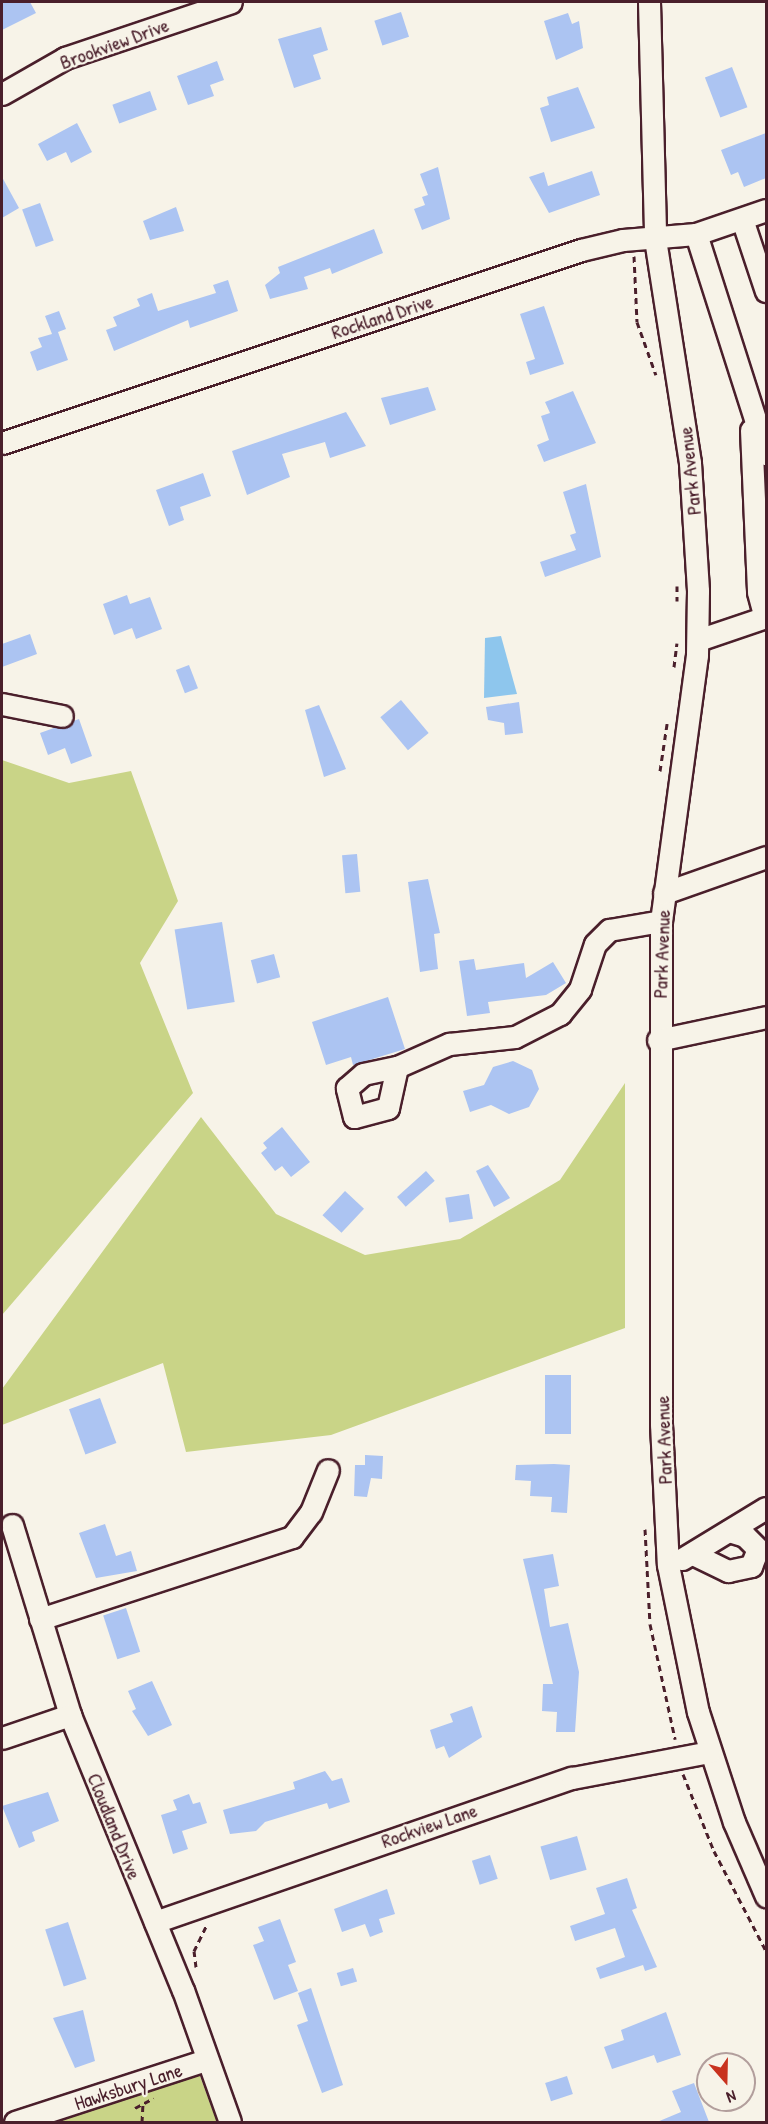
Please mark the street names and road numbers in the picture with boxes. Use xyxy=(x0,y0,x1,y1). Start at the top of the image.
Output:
street label: Brookview Drive xyxy=(56,12,172,74)
street label: Rockland Drive xyxy=(328,288,436,344)
street label: Park Avenue xyxy=(672,426,706,516)
street label: Park Avenue xyxy=(647,909,675,999)
street label: Park Avenue xyxy=(649,1395,677,1485)
street label: Cloudland Drive xyxy=(83,1769,147,1883)
street label: Rockview Lane xyxy=(378,1797,480,1853)
street label: Hawksbury Lane xyxy=(71,2057,185,2115)

